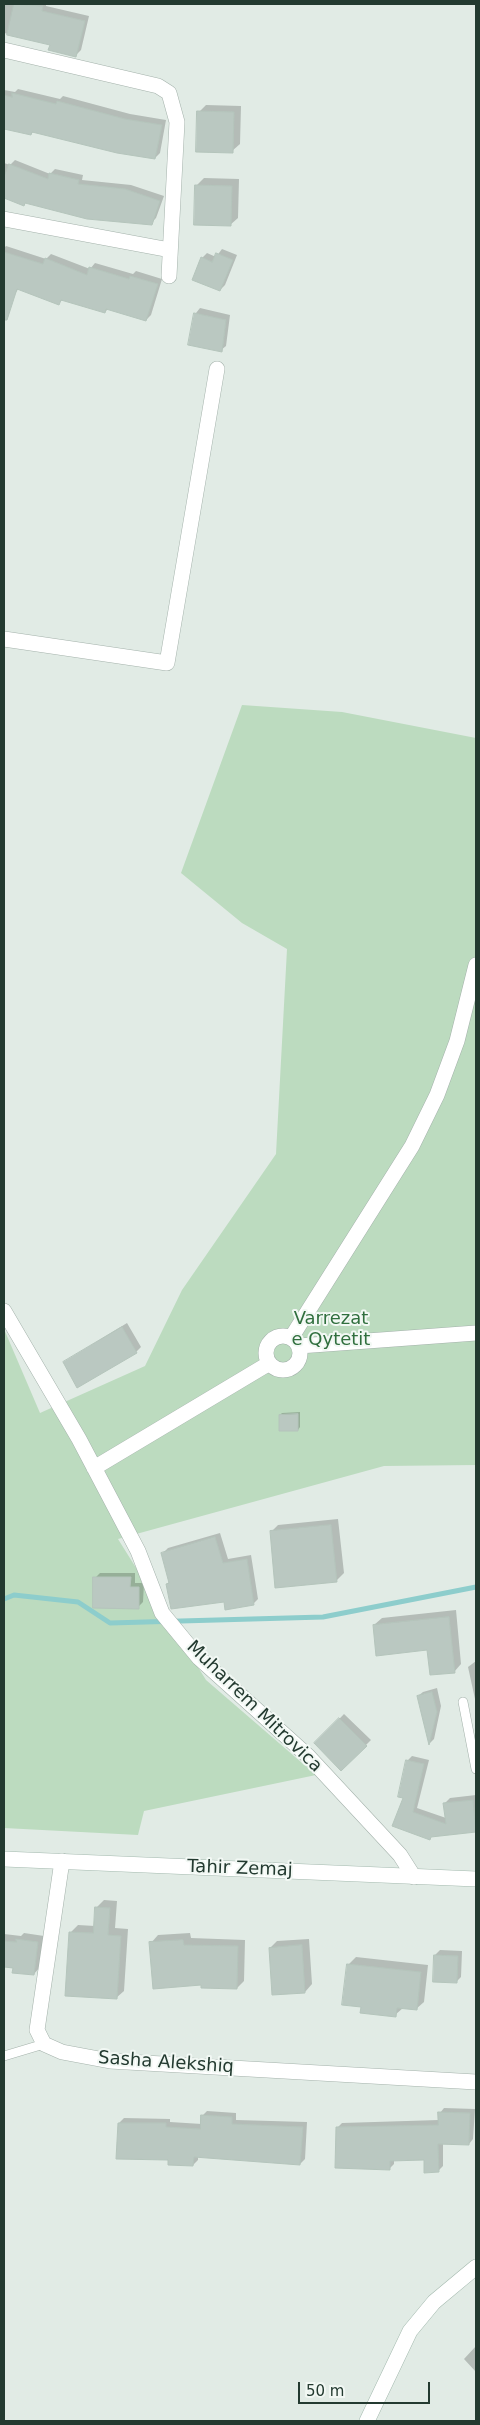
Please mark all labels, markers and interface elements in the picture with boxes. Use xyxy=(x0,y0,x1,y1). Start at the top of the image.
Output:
park label: Varrezat e Qytetit xyxy=(292,1308,370,1350)
street label: Muharrem Mitrovica xyxy=(182,1637,326,1777)
street label: Tahir Zemaj xyxy=(187,1856,293,1882)
street label: Sasha Alekshiq xyxy=(97,2047,235,2079)
scale bar xyxy=(300,2372,432,2404)
text: 50 m xyxy=(306,2382,344,2400)

